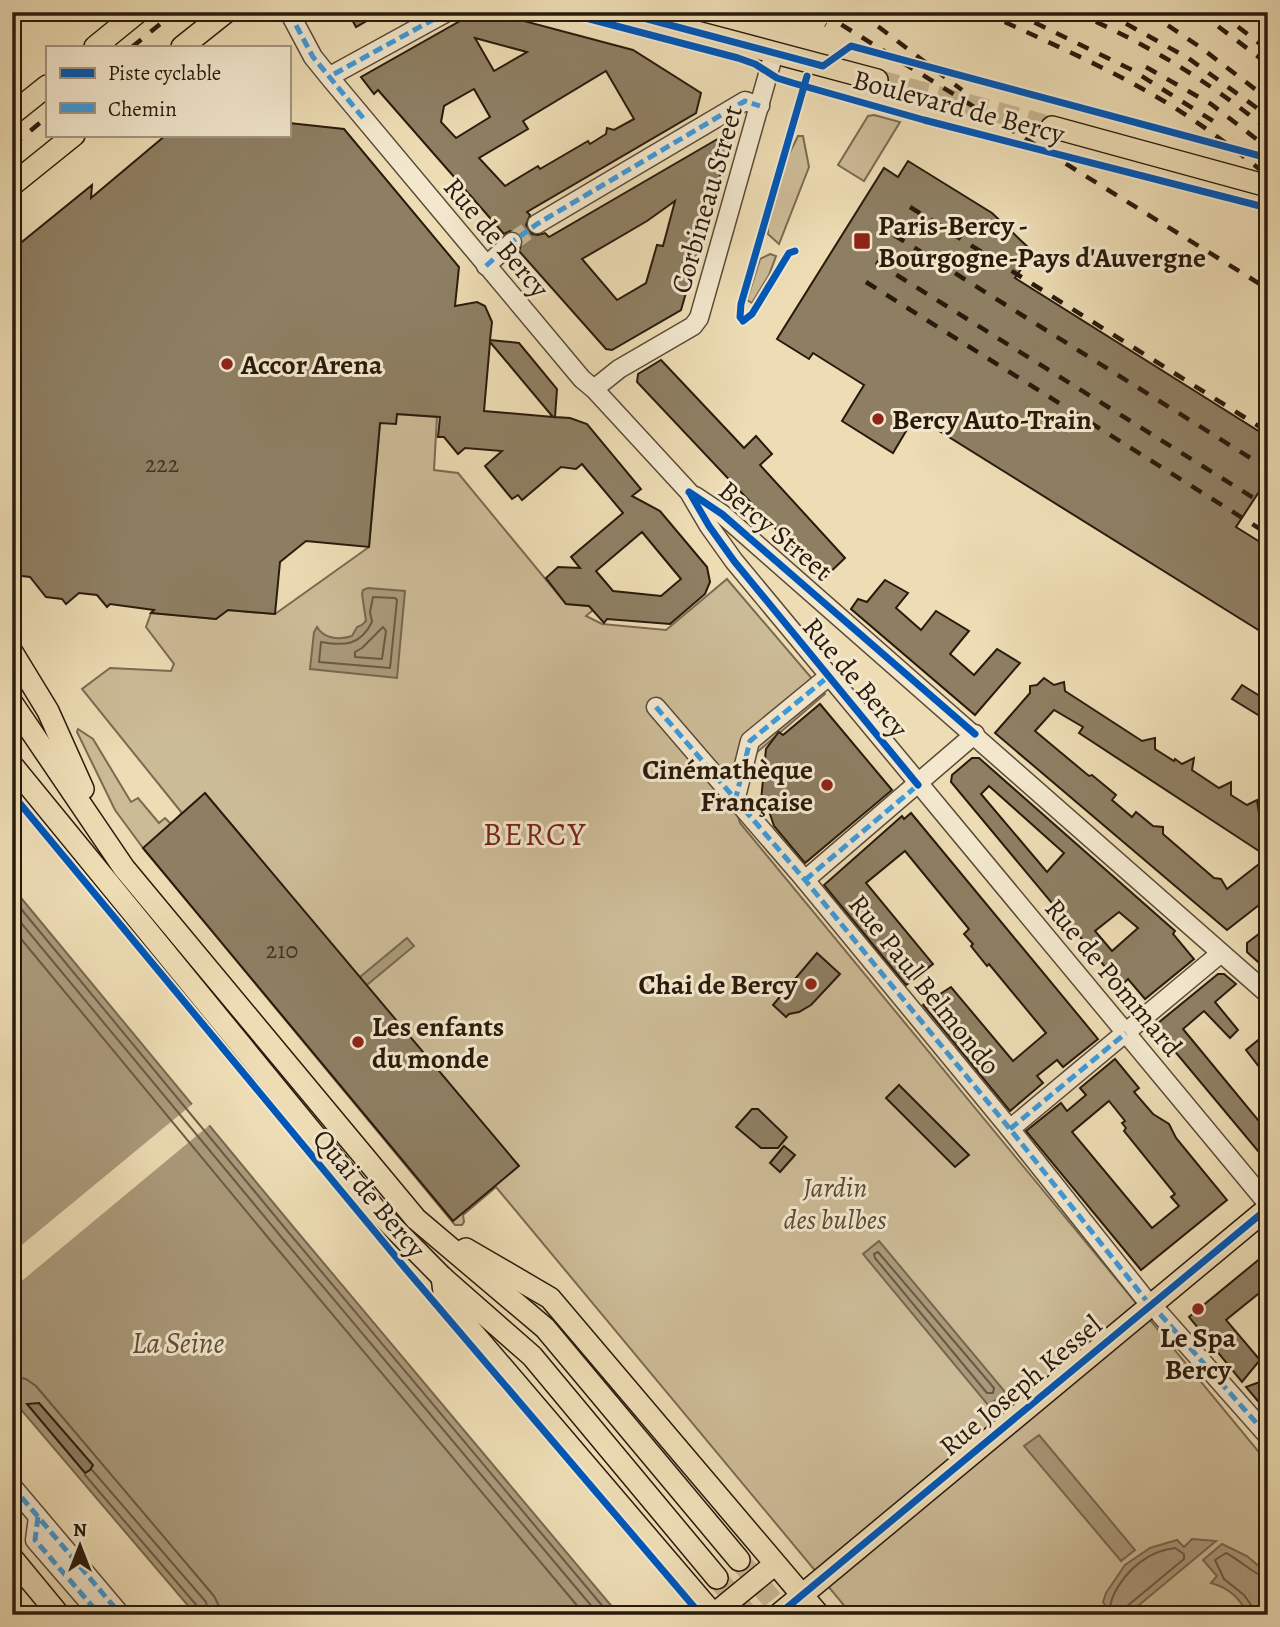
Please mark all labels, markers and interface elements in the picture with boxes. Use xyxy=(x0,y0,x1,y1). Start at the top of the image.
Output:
legend xyxy=(46,46,290,136)
text: Piste cyclable xyxy=(108,59,221,87)
street label: Boulevard de Bercy xyxy=(849,60,1069,154)
text: Chemin xyxy=(108,95,177,123)
street label: Corbineau Street xyxy=(662,101,752,298)
street label: Rue de Bercy xyxy=(435,169,558,306)
place label: Paris-Bercy - Bourgogne-Pays d'Auvergne xyxy=(878,207,1206,277)
marker: Paris-Bercy - Bourgogne-Pays d'Auvergne xyxy=(852,231,872,251)
place label: Accor Arena xyxy=(240,346,383,384)
marker: Accor Arena xyxy=(219,356,235,372)
place label: Bercy Auto-Train xyxy=(892,401,1092,439)
marker: Bercy Auto-Train xyxy=(870,411,886,427)
house number: 222 xyxy=(145,448,179,480)
street label: Bercy Street xyxy=(710,472,840,590)
street label: Rue de Bercy xyxy=(794,609,917,746)
place label: Cinémathèque Française xyxy=(642,751,813,821)
marker: Cinémathèque Française xyxy=(819,777,835,793)
district label: BERCY xyxy=(483,812,587,856)
street label: Rue Paul Belmondo xyxy=(839,886,1009,1083)
street label: Rue de Pommard xyxy=(1036,890,1191,1066)
house number: 210 xyxy=(266,934,298,966)
place label: Chai de Bercy xyxy=(638,966,798,1004)
marker: Chai de Bercy xyxy=(803,976,819,992)
place label: Les enfants du monde xyxy=(372,1008,504,1078)
marker: Les enfants du monde xyxy=(350,1034,366,1050)
street label: Quai de Bercy xyxy=(304,1121,435,1267)
park label: Jardin des bulbes xyxy=(784,1169,887,1239)
marker: Le Spa Bercy xyxy=(1190,1301,1206,1317)
street label: Rue Joseph Kessel xyxy=(931,1306,1110,1465)
place label: Le Spa Bercy xyxy=(1160,1319,1237,1389)
water label: La Seine xyxy=(132,1323,224,1363)
north arrow xyxy=(46,1512,116,1582)
text: N xyxy=(73,1517,87,1543)

